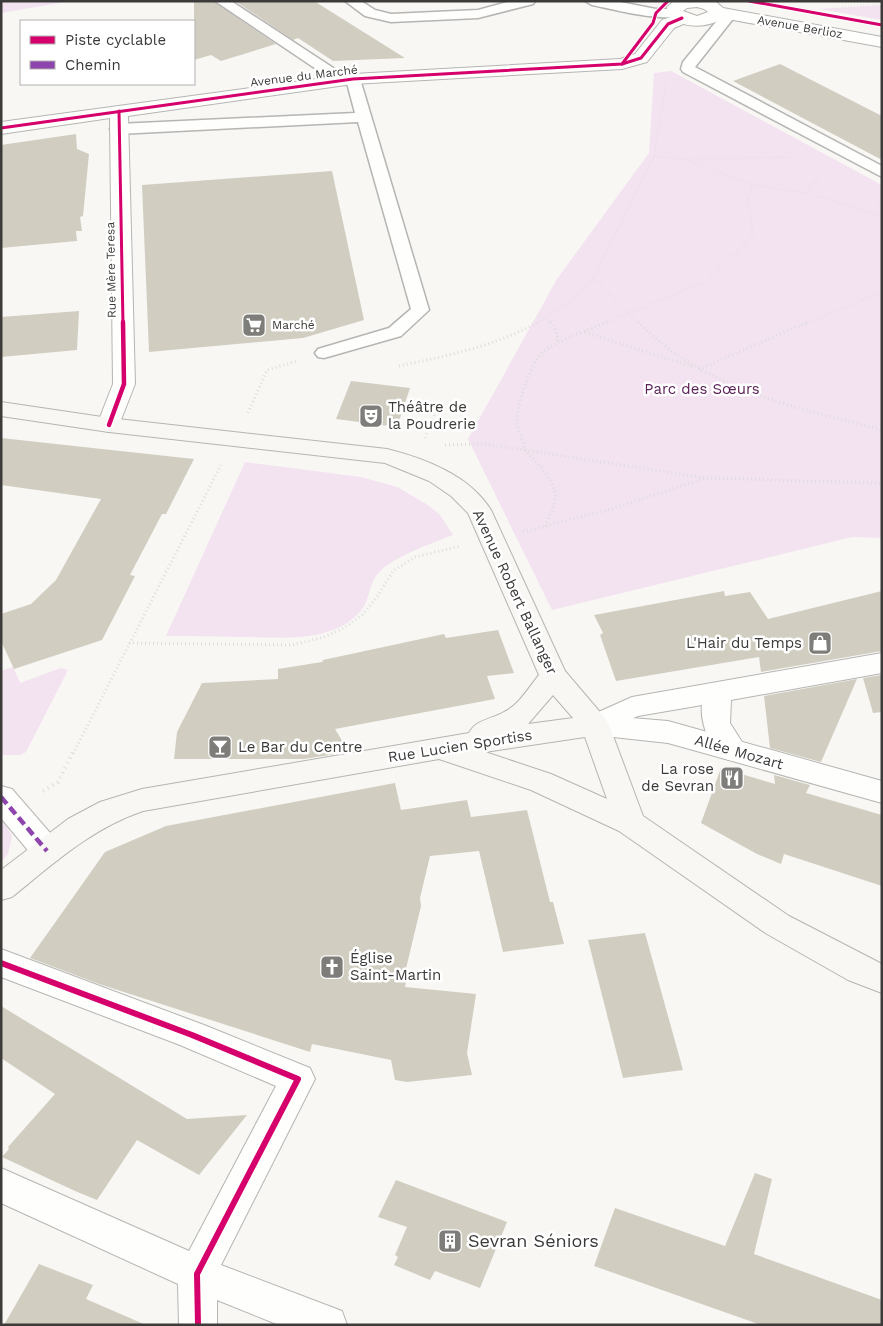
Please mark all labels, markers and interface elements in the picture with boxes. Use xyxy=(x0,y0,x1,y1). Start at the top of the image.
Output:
street label: Avenue Berlioz xyxy=(756,13,844,41)
legend xyxy=(20,20,195,85)
text: Piste cyclable xyxy=(65,31,166,49)
text: Chemin xyxy=(65,56,121,74)
street label: Avenue du Marché xyxy=(249,62,359,90)
street label: Rue Mère Teresa xyxy=(103,222,119,318)
supermarket icon: Marché xyxy=(241,312,267,338)
place label: Marché xyxy=(272,318,315,332)
park label: Parc des Sœurs xyxy=(644,380,760,398)
place label: Théâtre de la Poudrerie xyxy=(388,398,476,433)
theatre icon: Théâtre de la Poudrerie xyxy=(358,403,384,429)
street label: Avenue Robert Ballanger xyxy=(469,507,561,677)
shop icon: L'Hair du Temps xyxy=(807,630,833,656)
place label: L'Hair du Temps xyxy=(686,634,802,652)
street label: Rue Lucien Sportiss xyxy=(386,726,534,766)
street label: Allée Mozart xyxy=(693,731,786,773)
bar icon: Le Bar du Centre xyxy=(207,734,233,760)
place label: Le Bar du Centre xyxy=(238,738,362,756)
place label: La rose de Sevran xyxy=(641,760,714,795)
restaurant icon: La rose de Sevran xyxy=(719,765,745,791)
place label: Église Saint-Martin xyxy=(350,949,441,984)
church icon: Église Saint-Martin xyxy=(319,954,345,980)
building icon: Sevran Séniors xyxy=(437,1228,463,1254)
place label: Sevran Séniors xyxy=(468,1230,599,1251)

